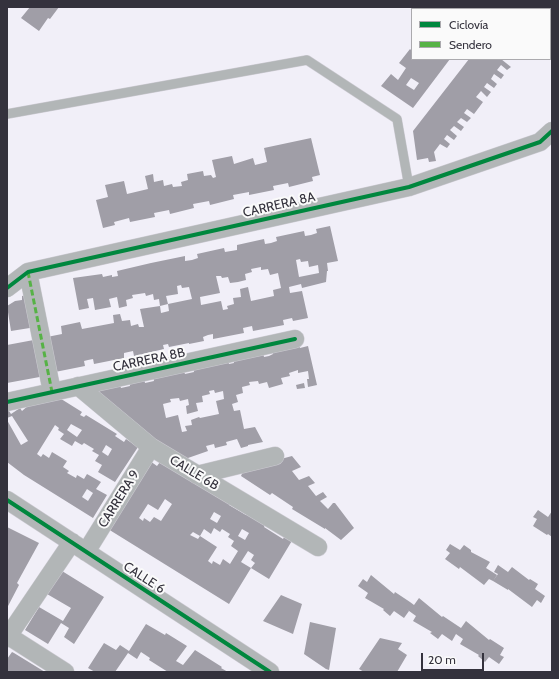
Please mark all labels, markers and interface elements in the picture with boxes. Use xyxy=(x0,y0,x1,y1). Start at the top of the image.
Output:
legend xyxy=(411,8,551,60)
text: Ciclovía xyxy=(449,17,488,32)
text: Sendero xyxy=(449,37,492,52)
street label: CARRERA 8A xyxy=(241,189,317,221)
street label: CARRERA 8B xyxy=(112,345,186,375)
street label: CALLE 6B xyxy=(167,452,221,494)
street label: CARRERA 9 xyxy=(95,467,143,531)
street label: CALLE 6 xyxy=(120,559,168,597)
scale bar xyxy=(423,645,486,671)
text: 20 m xyxy=(428,652,456,667)

